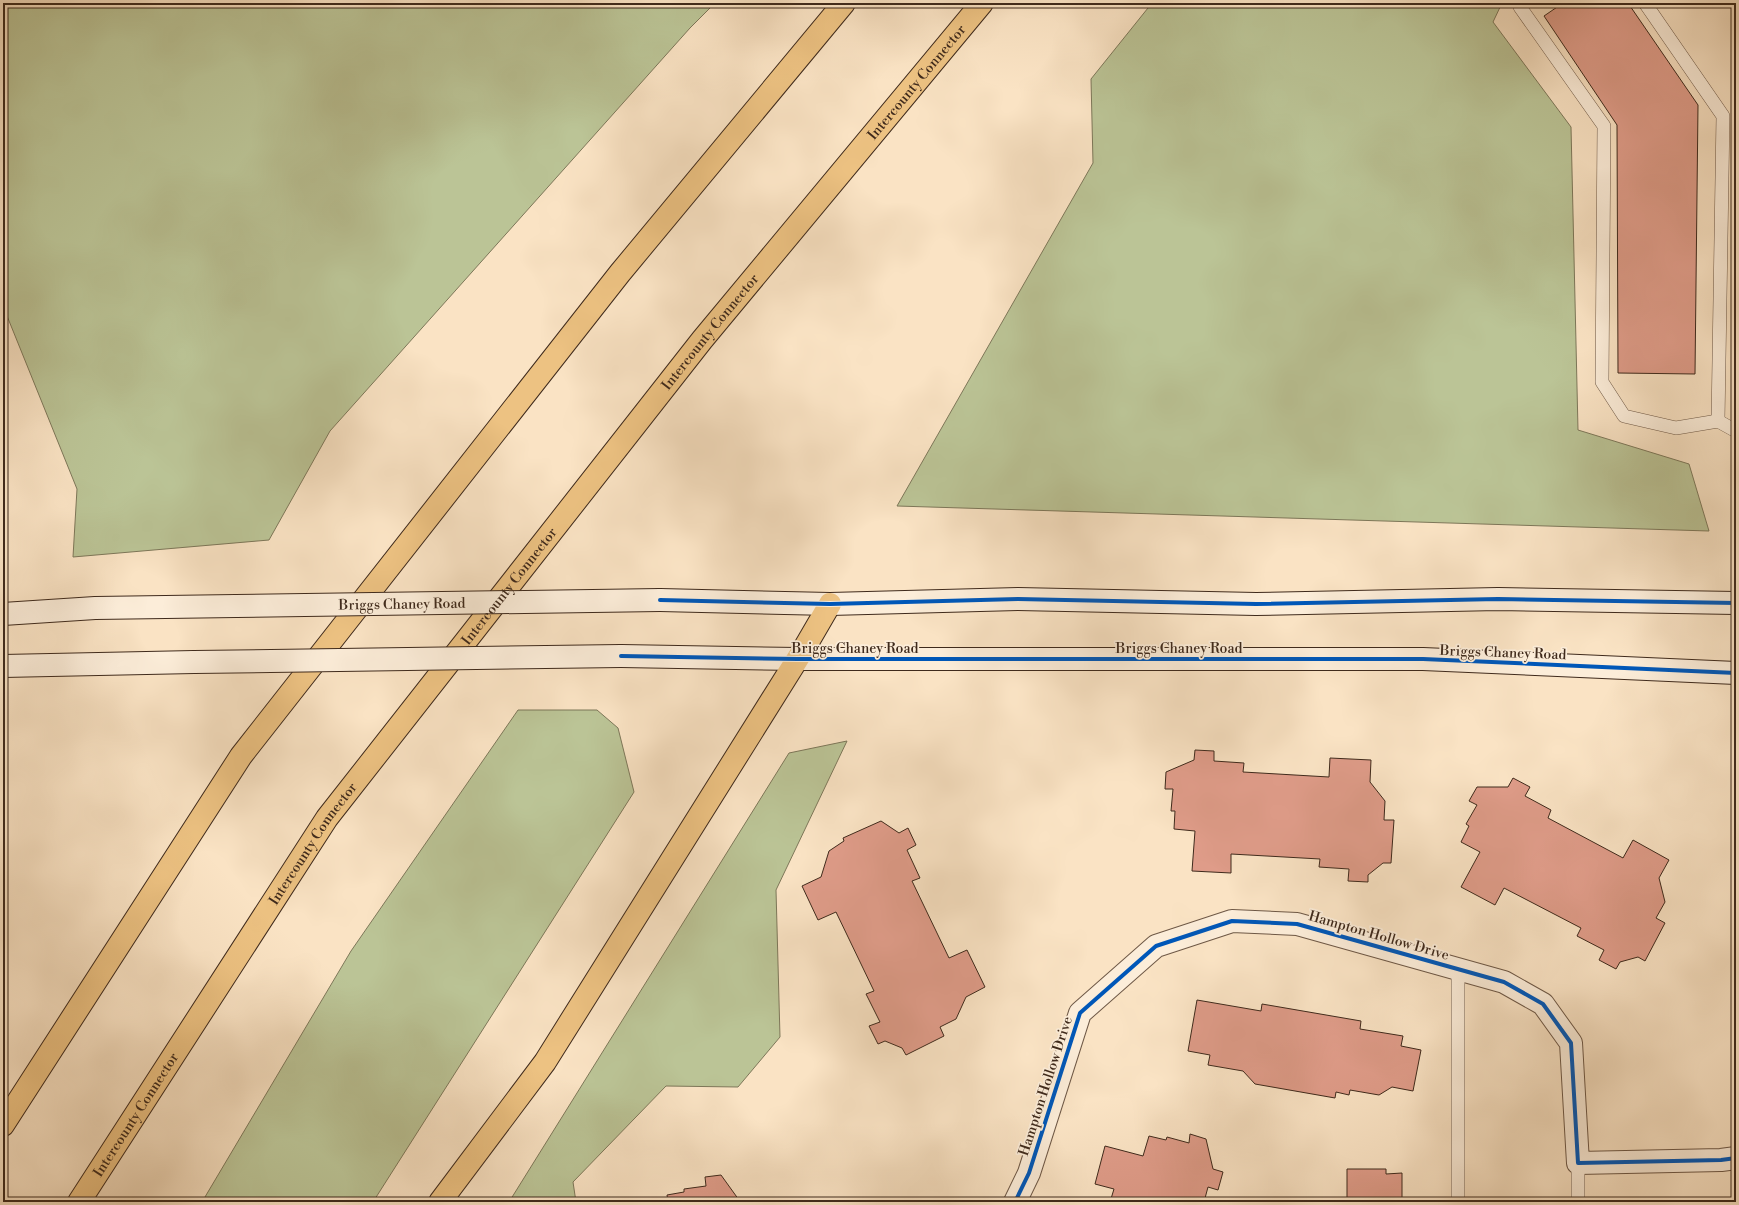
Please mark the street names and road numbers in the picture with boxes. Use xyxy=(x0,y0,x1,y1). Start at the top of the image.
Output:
street label: Intercounty Connector xyxy=(864,21,970,144)
street label: Intercounty Connector xyxy=(658,271,763,394)
street label: Intercounty Connector xyxy=(458,524,561,649)
street label: Briggs Chaney Road xyxy=(337,595,466,615)
street label: Briggs Chaney Road xyxy=(791,640,918,658)
street label: Briggs Chaney Road xyxy=(1115,640,1242,658)
street label: Briggs Chaney Road xyxy=(1438,642,1567,664)
street label: Intercounty Connector xyxy=(265,779,362,909)
street label: Hampton Hollow Drive xyxy=(1306,907,1451,965)
street label: Hampton Hollow Drive xyxy=(1015,1014,1077,1158)
street label: Intercounty Connector xyxy=(89,1050,183,1181)

